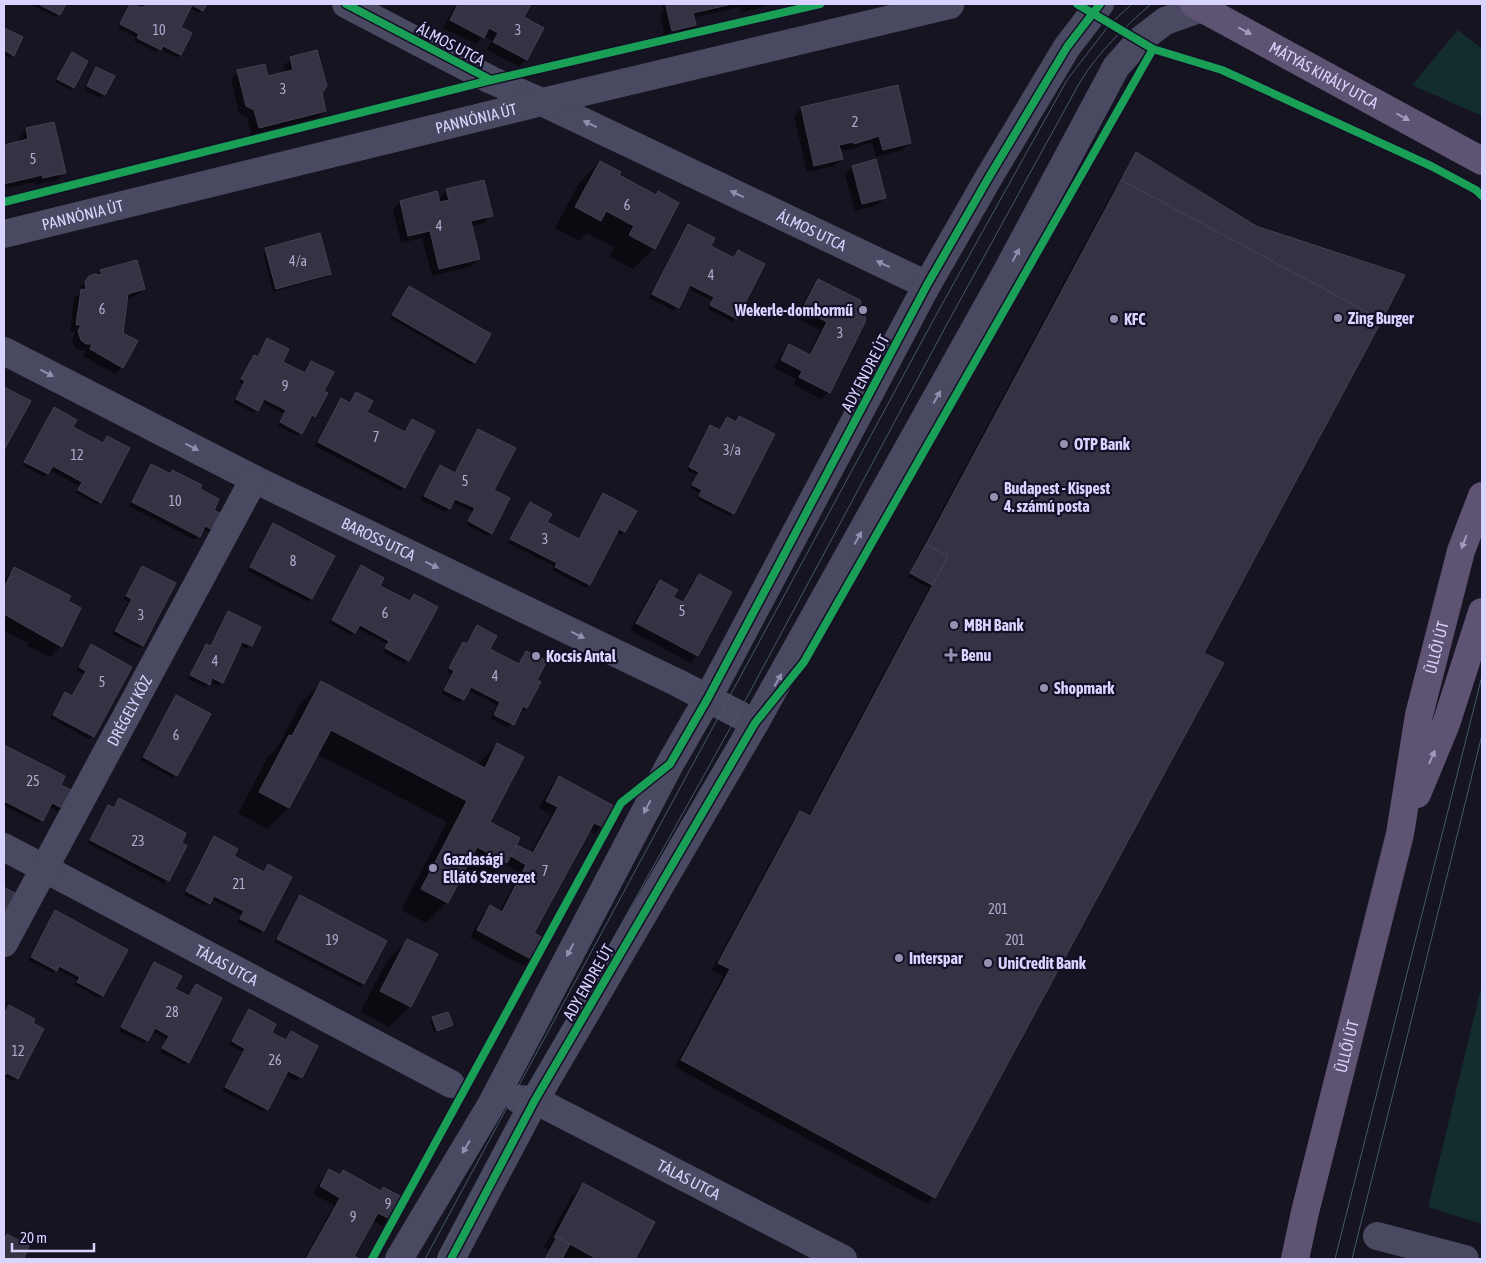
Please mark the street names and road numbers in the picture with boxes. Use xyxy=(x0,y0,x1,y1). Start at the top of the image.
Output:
street label: ÁLMOS UTCA xyxy=(414,19,488,69)
street label: MÁTYÁS KIRÁLY UTCA xyxy=(1266,38,1382,112)
street label: PANNÓNIA ÚT xyxy=(433,100,519,137)
street label: PANNÓNIA ÚT xyxy=(40,196,125,233)
street label: ÁLMOS UTCA xyxy=(774,206,849,254)
street label: ADY ENDRE ÚT xyxy=(837,332,893,414)
street label: BAROSS UTCA xyxy=(339,514,418,564)
street label: ÜLLŐI ÚT xyxy=(1421,619,1452,676)
street label: DRÉGELY KÖZ xyxy=(103,672,155,749)
street label: TÁLAS UTCA xyxy=(192,941,261,989)
street label: ADY ENDRE ÚT xyxy=(559,941,617,1023)
street label: ÜLLŐI ÚT xyxy=(1331,1018,1362,1074)
street label: TÁLAS UTCA xyxy=(654,1156,723,1203)

